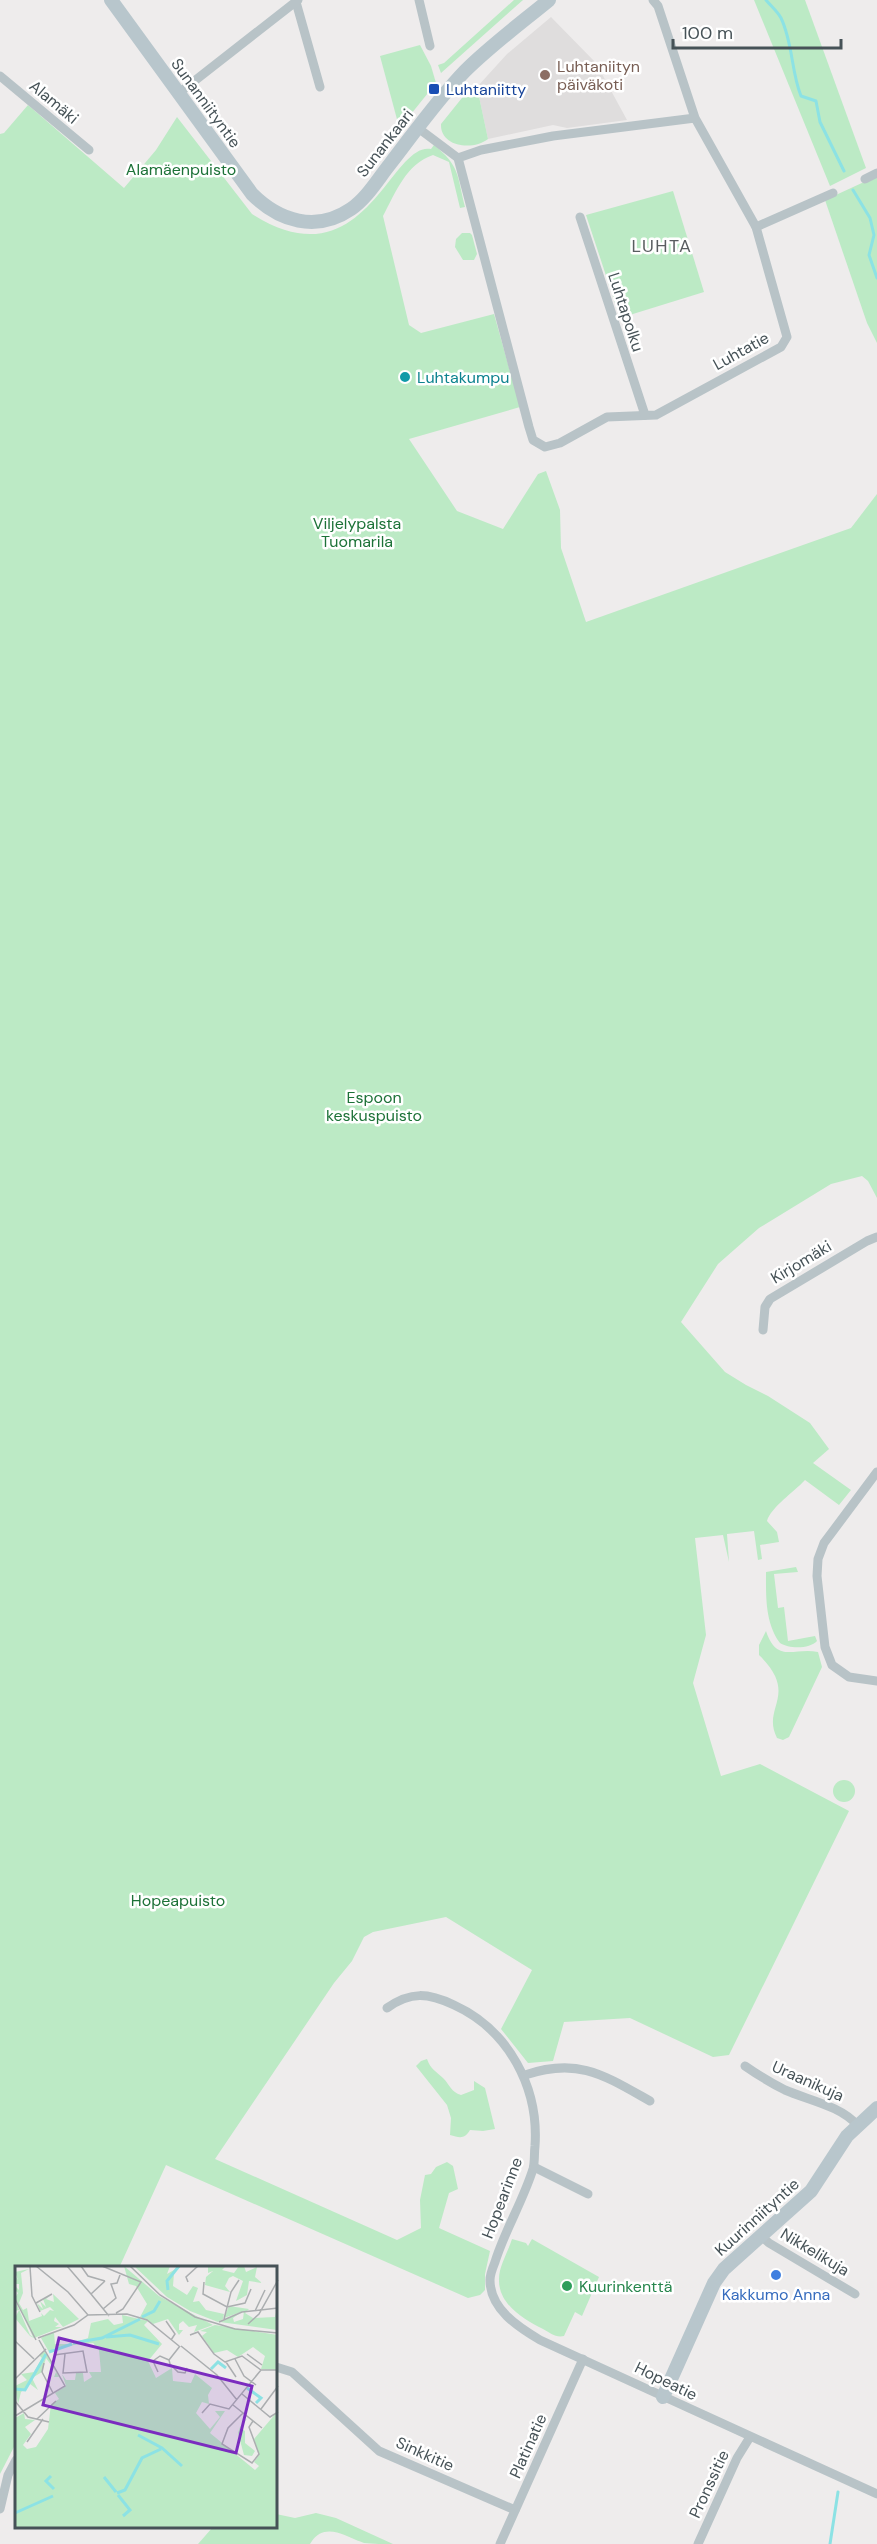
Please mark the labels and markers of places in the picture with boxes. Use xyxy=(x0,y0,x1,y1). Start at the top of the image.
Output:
place label: Luhtaniityn päiväkoti xyxy=(557,56,640,95)
marker: Luhtaniityn päiväkoti xyxy=(538,68,552,82)
place label: Luhtaniitty xyxy=(446,79,526,100)
marker: Luhtaniitty xyxy=(427,82,441,96)
place label: Luhtakumpu xyxy=(417,367,509,388)
marker: Luhtakumpu xyxy=(398,370,412,384)
marker: Kakkumo Anna xyxy=(769,2268,783,2282)
place label: Kuurinkenttä xyxy=(579,2276,672,2297)
marker: Kuurinkenttä xyxy=(560,2279,574,2293)
place label: Kakkumo Anna xyxy=(722,2284,830,2305)

